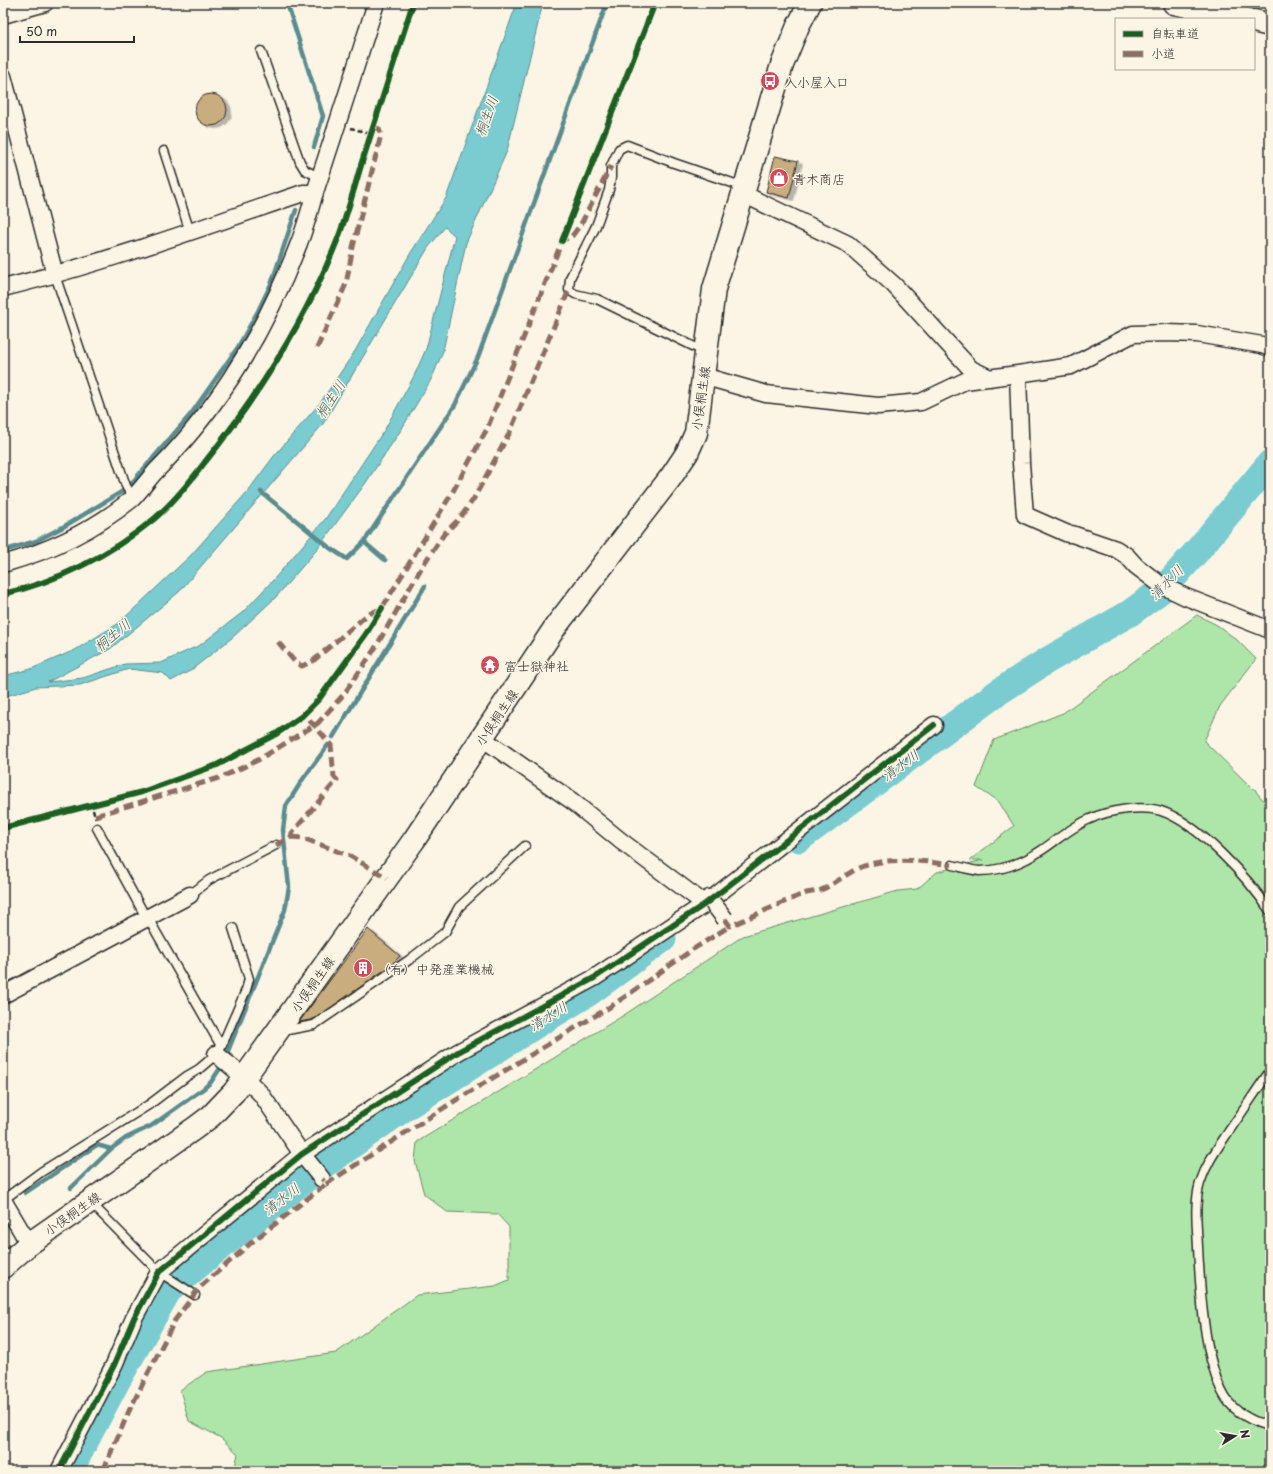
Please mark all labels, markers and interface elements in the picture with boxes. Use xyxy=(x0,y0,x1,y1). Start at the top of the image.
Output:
scale bar xyxy=(20,18,134,44)
legend xyxy=(1115,18,1255,70)
text: 50 m xyxy=(26,22,57,40)
text: 自転車道 xyxy=(1151,24,1199,42)
text: 小道 xyxy=(1151,44,1175,62)
bus stop icon: 入小屋入口 xyxy=(759,70,781,92)
place label: 入小屋入口 xyxy=(784,72,849,91)
water label: 桐生川 xyxy=(469,93,503,139)
shop icon: 青木商店 xyxy=(768,167,790,189)
place label: 青木商店 xyxy=(793,169,845,188)
street label: 小俣桐生線 xyxy=(686,364,714,432)
water label: 桐生川 xyxy=(310,376,350,422)
water label: 清水川 xyxy=(1144,560,1188,604)
water label: 桐生川 xyxy=(89,614,135,656)
temple icon: 富士獄神社 xyxy=(479,654,501,676)
place label: 富士獄神社 xyxy=(504,656,569,675)
street label: 小俣桐生線 xyxy=(470,684,523,749)
water label: 清水川 xyxy=(877,744,923,786)
street label: 小俣桐生線 xyxy=(286,951,339,1016)
building icon: （有）中発産業機械 xyxy=(352,957,374,979)
place label: （有）中発産業機械 xyxy=(377,959,494,978)
water label: 清水川 xyxy=(525,996,571,1036)
water label: 清水川 xyxy=(258,1178,304,1220)
street label: 小俣桐生線 xyxy=(40,1186,105,1239)
north arrow xyxy=(1215,1416,1255,1456)
text: N xyxy=(1236,1428,1255,1440)

